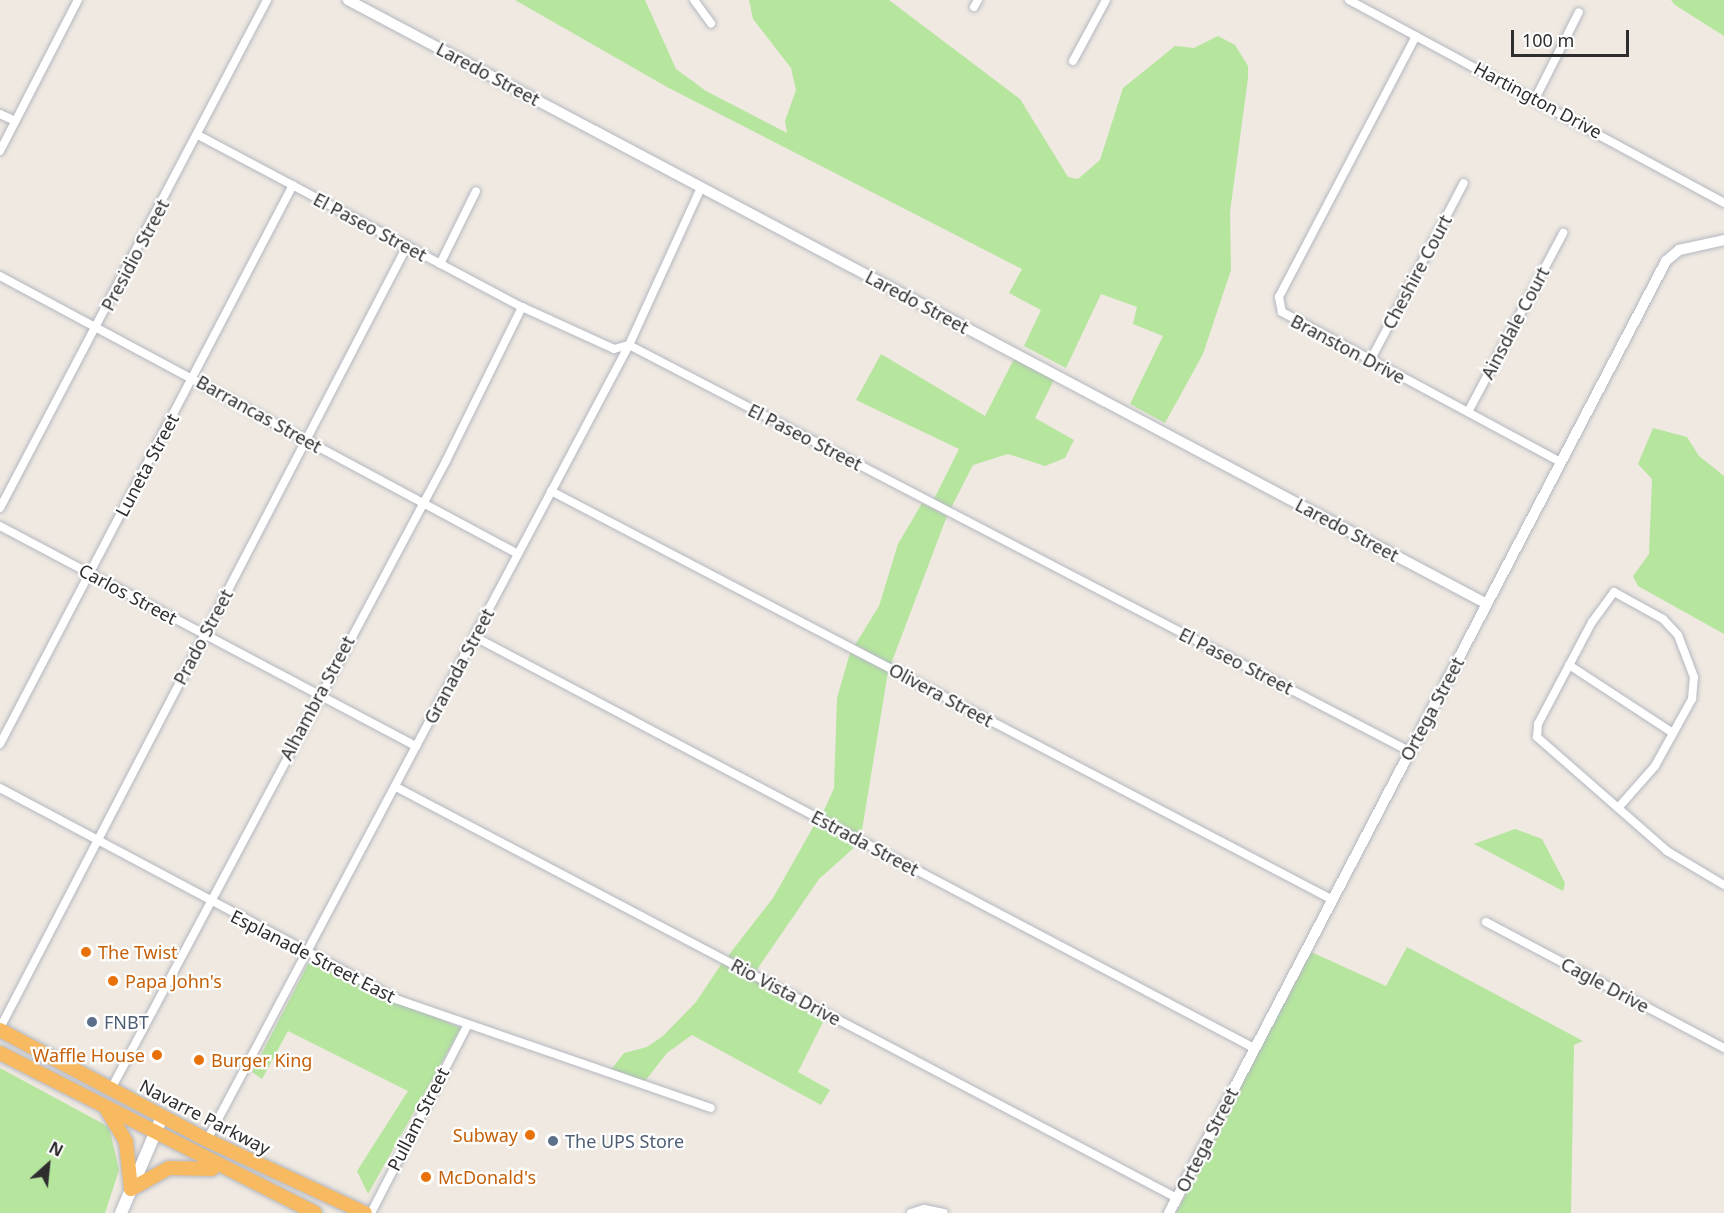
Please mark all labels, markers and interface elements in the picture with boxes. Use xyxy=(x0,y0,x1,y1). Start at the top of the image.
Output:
scale bar xyxy=(1514,18,1632,56)
text: 100 m xyxy=(1522,28,1574,52)
street label: Laredo Street xyxy=(433,38,543,110)
street label: Hartington Drive xyxy=(1470,57,1606,143)
street label: El Paseo Street xyxy=(310,188,430,266)
street label: Presidio Street xyxy=(97,196,173,314)
street label: Cheshire Court xyxy=(1378,211,1456,333)
street label: Ainsdale Court xyxy=(1476,263,1554,383)
street label: Laredo Street xyxy=(862,266,972,338)
street label: Branston Drive xyxy=(1287,310,1409,388)
street label: Barrancas Street xyxy=(193,371,325,457)
street label: El Paseo Street xyxy=(744,399,866,475)
street label: Luneta Street xyxy=(111,410,183,520)
street label: Laredo Street xyxy=(1292,494,1402,566)
street label: Carlos Street xyxy=(75,559,181,629)
street label: Prado Street xyxy=(169,586,237,688)
street label: Granada Street xyxy=(420,605,498,727)
street label: El Paseo Street xyxy=(1175,623,1297,699)
street label: Alhambra Street xyxy=(275,632,359,764)
street label: Ortega Street xyxy=(1396,653,1468,765)
street label: Olivera Street xyxy=(885,659,997,731)
street label: Estrada Street xyxy=(808,806,922,880)
street label: Esplanade Street East xyxy=(227,905,399,1007)
place label: The Twist xyxy=(98,941,178,963)
marker: The Twist xyxy=(79,945,93,959)
street label: Cagle Drive xyxy=(1557,953,1653,1017)
street label: Rio Vista Drive xyxy=(727,954,845,1030)
place label: Papa John's xyxy=(125,970,222,992)
marker: Papa John's xyxy=(106,974,120,988)
place label: FNBT xyxy=(104,1011,149,1033)
marker: FNBT xyxy=(85,1015,99,1029)
place label: Waffle House xyxy=(33,1044,145,1066)
marker: Waffle House xyxy=(150,1048,164,1062)
place label: Burger King xyxy=(211,1049,312,1071)
marker: Burger King xyxy=(192,1053,206,1067)
street label: Pullam Street xyxy=(383,1064,453,1174)
street label: Navarre Parkway xyxy=(136,1075,274,1159)
street label: Ortega Street xyxy=(1171,1084,1243,1196)
place label: Subway xyxy=(453,1124,518,1146)
marker: Subway xyxy=(523,1128,537,1142)
place label: The UPS Store xyxy=(565,1130,684,1152)
marker: The UPS Store xyxy=(546,1134,560,1148)
north arrow xyxy=(18,1135,78,1195)
text: N xyxy=(45,1136,67,1162)
place label: McDonald's xyxy=(438,1166,536,1188)
marker: McDonald's xyxy=(419,1170,433,1184)

